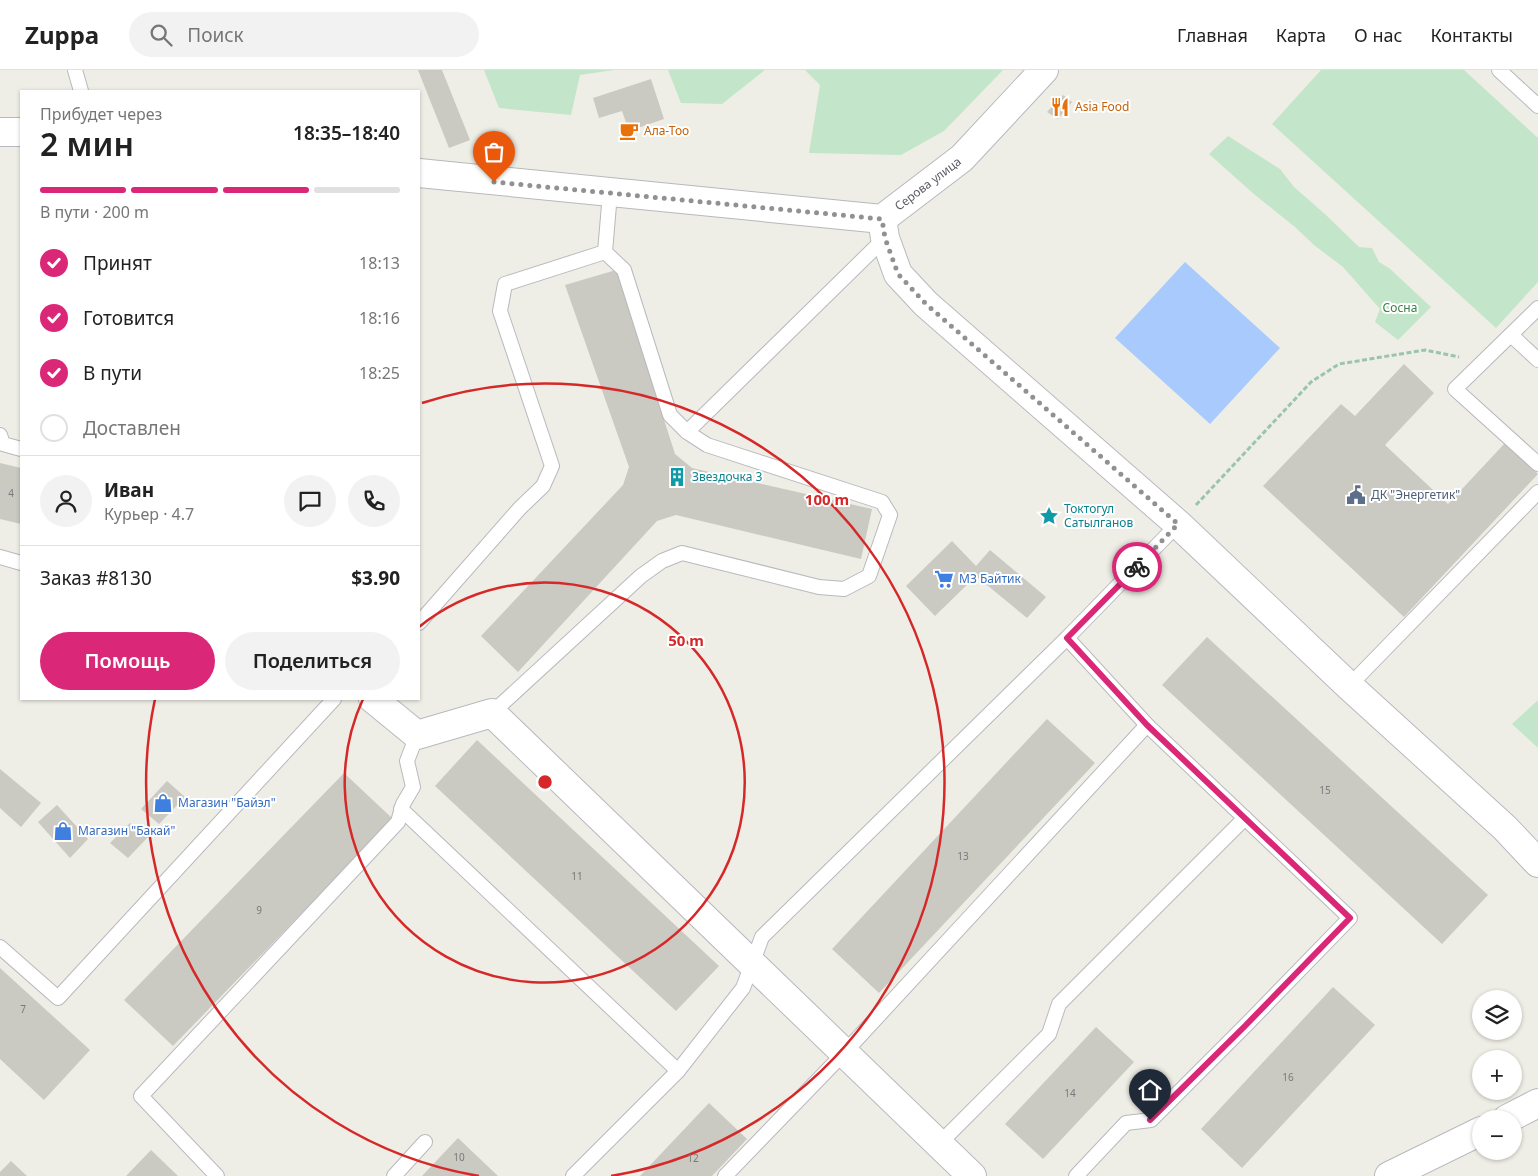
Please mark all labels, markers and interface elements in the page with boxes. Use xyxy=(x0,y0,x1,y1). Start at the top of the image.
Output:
search box xyxy=(129,12,479,57)
text: Zuppa xyxy=(25,18,99,51)
icon: search xyxy=(147,21,175,49)
text: Поиск xyxy=(187,22,244,48)
text: Главная xyxy=(1177,23,1248,47)
text: Карта xyxy=(1276,23,1326,47)
text: О нас xyxy=(1354,23,1402,47)
text: Контакты xyxy=(1430,23,1513,47)
restaurant icon: Asia Food xyxy=(1049,96,1071,118)
place label: Asia Food xyxy=(1075,98,1130,115)
text: Прибудет через xyxy=(40,103,162,125)
text: 18:35–18:40 xyxy=(293,120,400,146)
cafe icon: Ала-Тоо xyxy=(618,120,640,142)
text: 2 мин xyxy=(40,122,134,165)
place label: Ала-Тоо xyxy=(644,122,689,139)
pin xyxy=(473,131,515,182)
icon: bag xyxy=(480,138,508,166)
street label: Серова улица xyxy=(891,153,964,214)
text: В пути · 200 m xyxy=(40,201,149,223)
icon: check xyxy=(40,249,68,277)
text: Принят xyxy=(83,250,152,276)
text: 18:13 xyxy=(359,252,400,274)
park label: Сосна xyxy=(1383,299,1417,316)
icon: check xyxy=(40,304,68,332)
text: Готовится xyxy=(83,305,174,331)
text: 18:16 xyxy=(359,307,400,329)
icon: check xyxy=(40,359,68,387)
text: В пути xyxy=(83,360,142,386)
text: 18:25 xyxy=(359,362,400,384)
text: Доставлен xyxy=(83,415,181,441)
building icon: Звездочка 3 xyxy=(666,466,688,488)
place label: Звездочка 3 xyxy=(692,468,762,485)
button: person xyxy=(40,475,92,527)
button: chat xyxy=(284,475,336,527)
button: phone xyxy=(348,475,400,527)
text: Иван xyxy=(104,477,154,503)
public building icon: ДК "Энергетик" xyxy=(1345,484,1367,506)
house number: 4 xyxy=(8,486,14,500)
place label: ДК "Энергетик" xyxy=(1371,486,1460,503)
text: 100 m xyxy=(805,489,849,509)
place label: Токтогул Сатылганов xyxy=(1064,500,1133,531)
text: Курьер · 4.7 xyxy=(104,503,194,525)
place icon: Токтогул Сатылганов xyxy=(1038,505,1060,527)
courier xyxy=(1112,542,1162,592)
icon: bike xyxy=(1123,553,1151,581)
text: Заказ #8130 xyxy=(40,565,152,591)
text: $3.90 xyxy=(351,565,400,591)
supermarket icon: МЗ Байтик xyxy=(933,568,955,590)
place label: МЗ Байтик xyxy=(959,570,1021,587)
text: 50 m xyxy=(668,630,704,650)
button: Помощь xyxy=(40,632,215,690)
button: Поделиться xyxy=(225,632,400,690)
centre of rings xyxy=(536,773,554,791)
house number: 15 xyxy=(1319,783,1331,797)
shop icon: Магазин "Байэл" xyxy=(152,792,174,814)
place label: Магазин "Байэл" xyxy=(178,794,276,811)
shop icon: Магазин "Бакай" xyxy=(52,820,74,842)
place label: Магазин "Бакай" xyxy=(78,822,175,839)
house number: 13 xyxy=(957,849,969,863)
house number: 11 xyxy=(571,869,583,883)
house number: 9 xyxy=(256,903,262,917)
map controls xyxy=(1472,990,1522,1160)
button: layers xyxy=(1472,990,1522,1040)
house number: 7 xyxy=(20,1002,26,1016)
button: + xyxy=(1472,1050,1522,1100)
pin xyxy=(1129,1069,1171,1120)
house number: 16 xyxy=(1282,1070,1294,1084)
icon: home xyxy=(1136,1076,1164,1104)
house number: 14 xyxy=(1064,1086,1076,1100)
button: − xyxy=(1472,1110,1522,1160)
house number: 10 xyxy=(453,1150,465,1164)
house number: 12 xyxy=(687,1151,699,1165)

